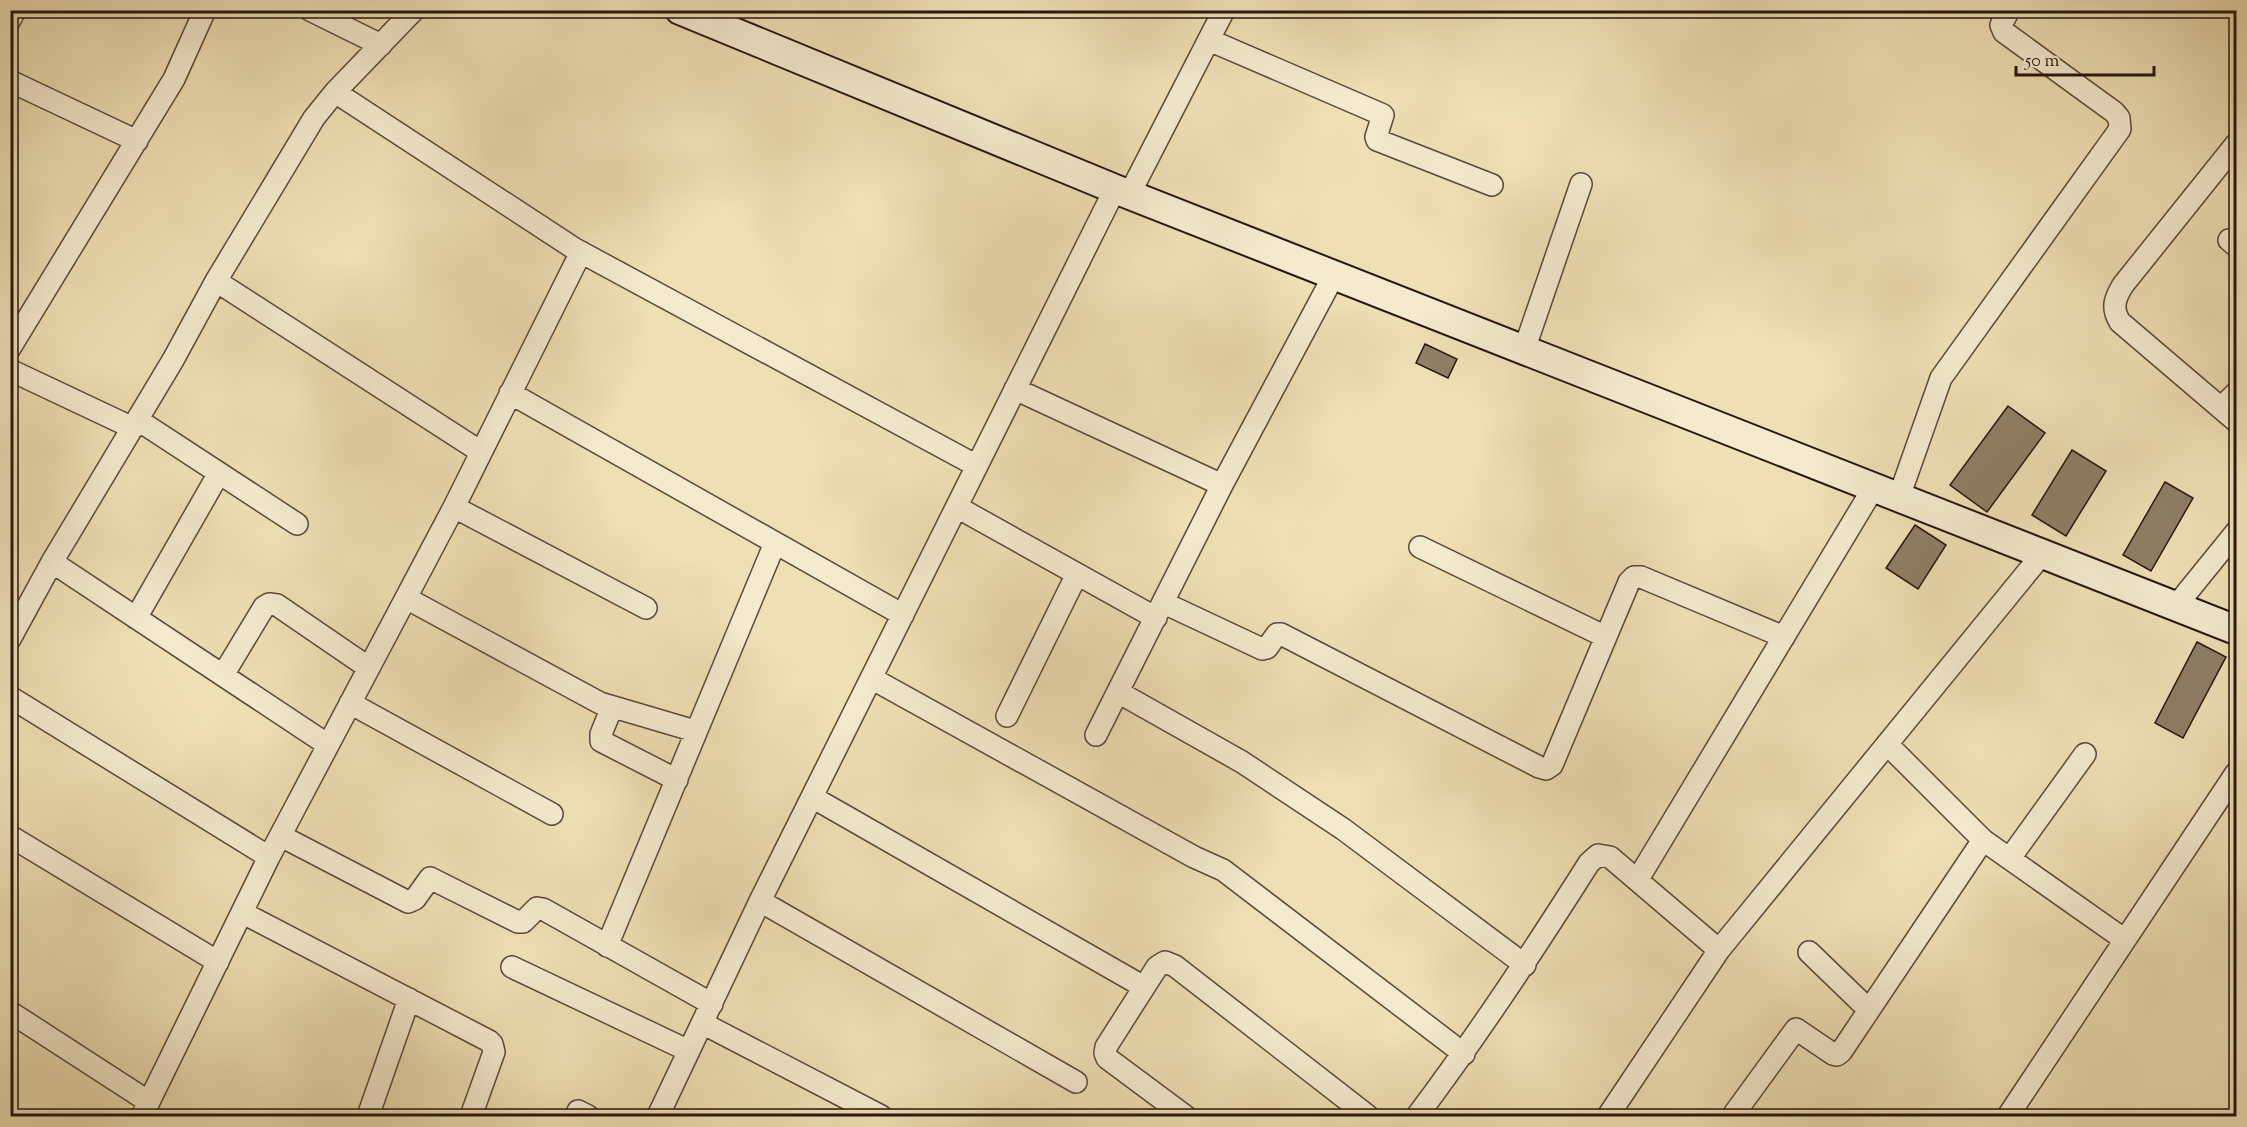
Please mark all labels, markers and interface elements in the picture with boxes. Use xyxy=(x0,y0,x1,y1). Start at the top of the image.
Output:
scale bar xyxy=(2016,39,2154,77)
text: 50 m xyxy=(2024,49,2060,75)

